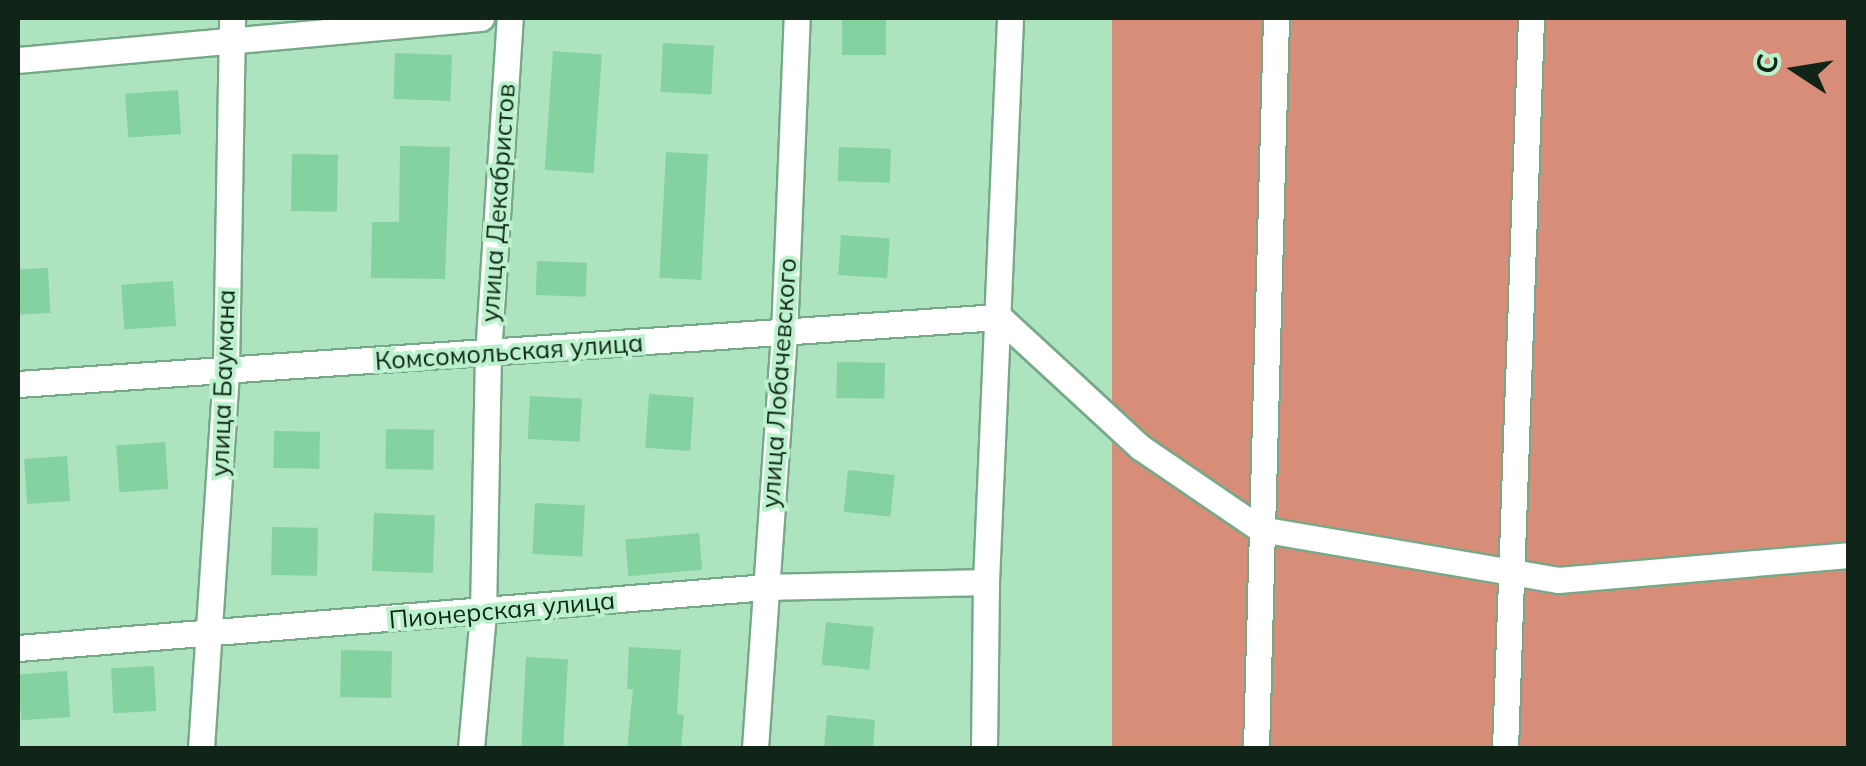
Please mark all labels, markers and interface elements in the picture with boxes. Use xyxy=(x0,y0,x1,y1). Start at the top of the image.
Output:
north arrow xyxy=(1746,20,1846,120)
text: С xyxy=(1747,51,1785,77)
street label: улица Декабристов xyxy=(475,83,521,323)
street label: улица Лобачевского xyxy=(755,257,803,509)
street label: улица Баумана xyxy=(205,289,241,477)
street label: Комсомольская улица xyxy=(374,328,644,376)
street label: Пионерская улица xyxy=(388,585,616,635)

